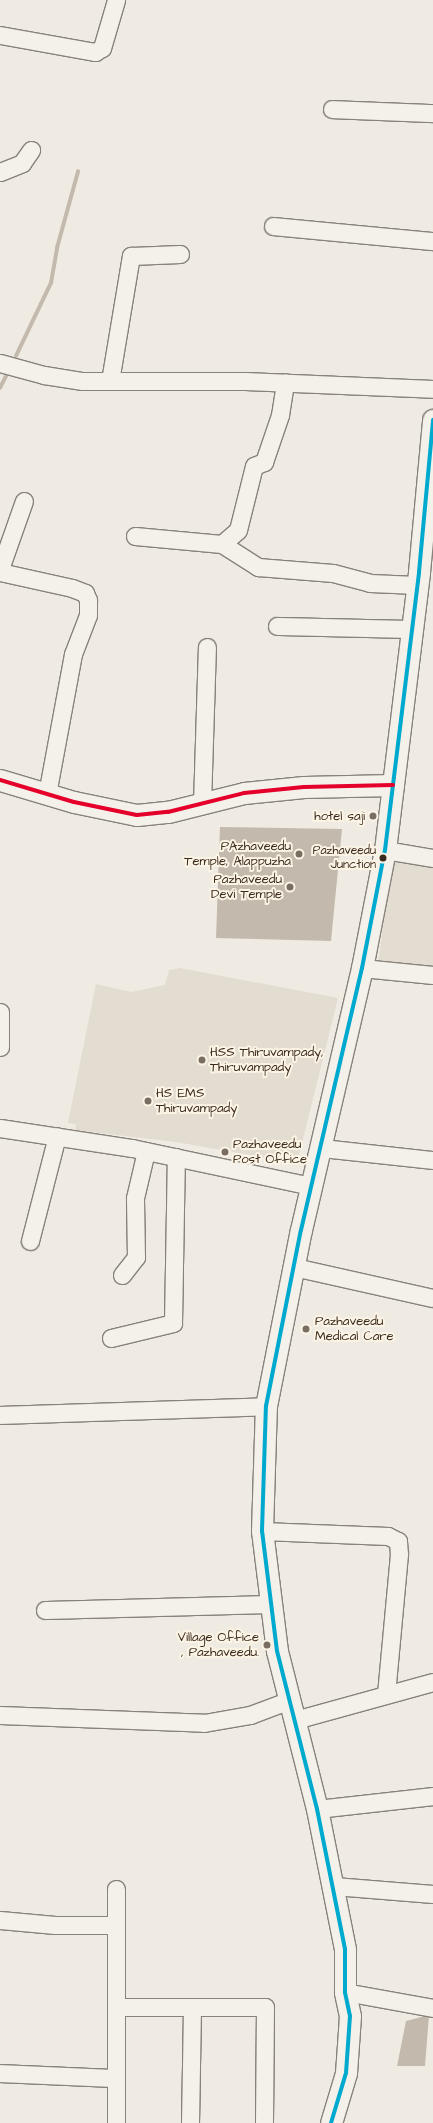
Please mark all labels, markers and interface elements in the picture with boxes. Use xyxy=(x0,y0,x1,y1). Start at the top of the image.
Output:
place label: hotel saji xyxy=(314,808,365,824)
marker: hotel saji xyxy=(368,811,378,821)
place label: PAzhaveedu Temple, Alappuzha xyxy=(184,839,291,870)
place label: Pazhaveedu Junction xyxy=(313,844,376,872)
marker: PAzhaveedu Temple, Alappuzha xyxy=(294,849,304,859)
marker: Pazhaveedu Junction xyxy=(378,853,388,863)
place label: Pazhaveedu Devi Temple xyxy=(211,872,282,903)
marker: Pazhaveedu Devi Temple xyxy=(285,882,295,892)
place label: HSS Thiruvampady, Thiruvampady xyxy=(210,1045,323,1076)
marker: HSS Thiruvampady, Thiruvampady xyxy=(197,1055,207,1065)
place label: HS EMS Thiruvampady xyxy=(156,1086,237,1117)
marker: HS EMS Thiruvampady xyxy=(143,1096,153,1106)
place label: Pazhaveedu Post Office xyxy=(233,1137,307,1168)
marker: Pazhaveedu Post Office xyxy=(220,1147,230,1157)
place label: Pazhaveedu Medical Care xyxy=(315,1314,394,1345)
marker: Pazhaveedu Medical Care xyxy=(300,1323,312,1335)
place label: Village Office , Pazhaveedu. xyxy=(178,1630,259,1661)
marker: Village Office , Pazhaveedu. xyxy=(262,1640,272,1650)

